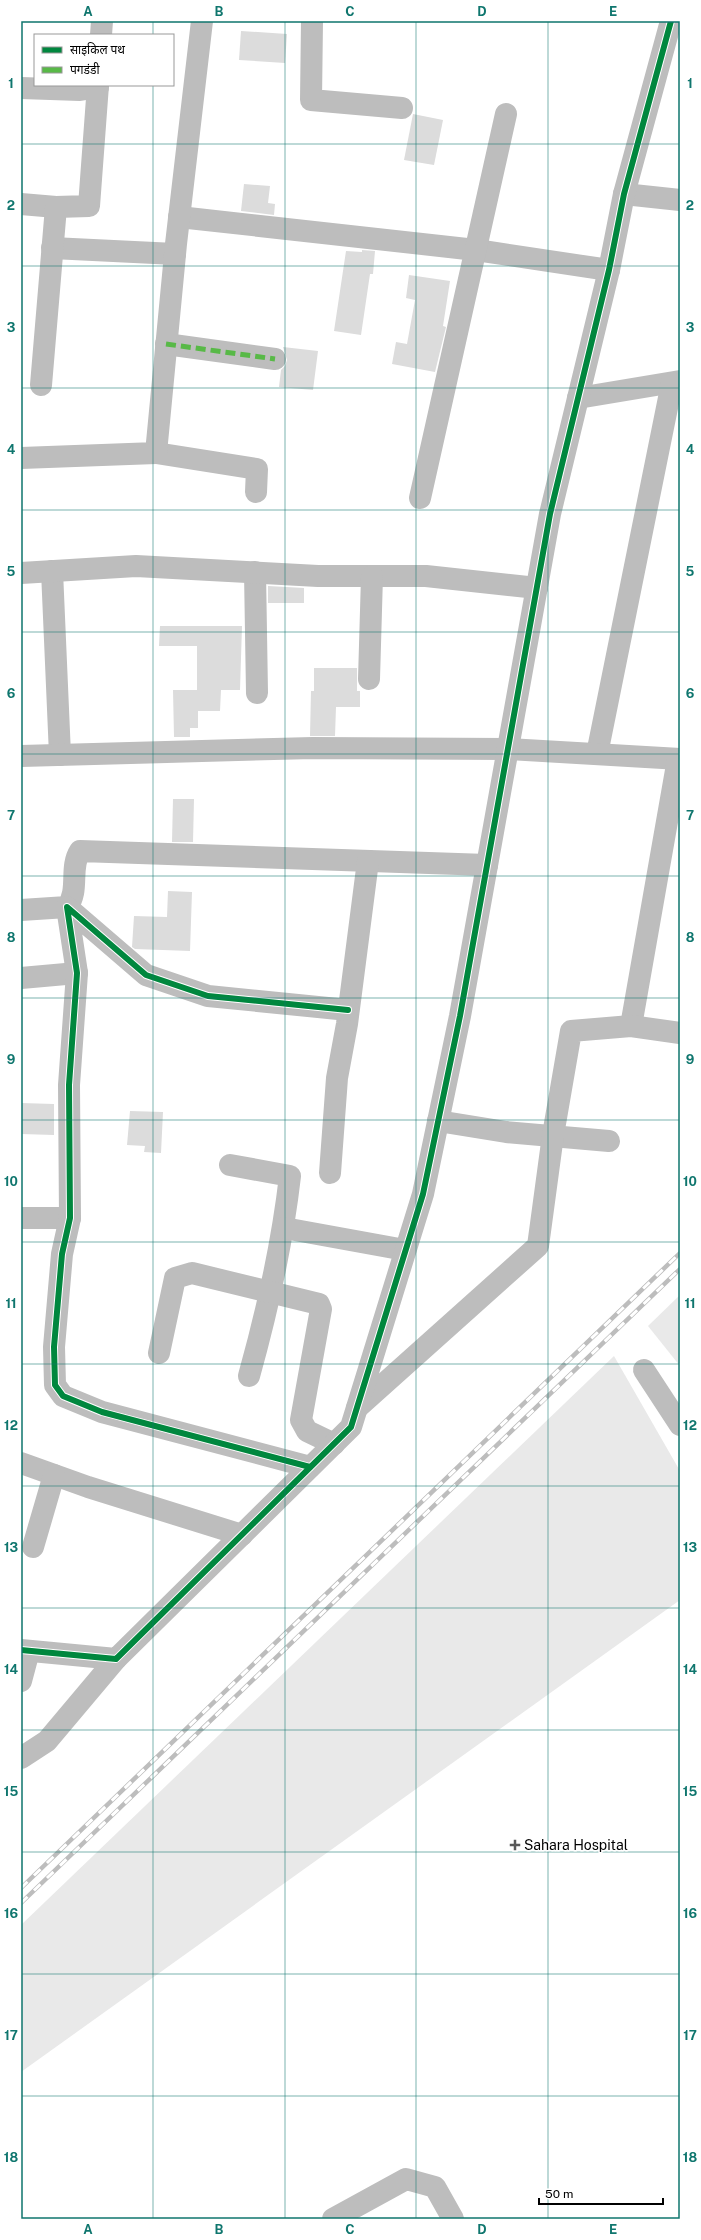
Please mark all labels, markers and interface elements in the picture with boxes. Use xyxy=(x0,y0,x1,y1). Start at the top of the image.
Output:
text: A xyxy=(83,4,93,19)
text: B xyxy=(215,4,224,19)
text: C xyxy=(345,4,355,19)
text: D xyxy=(477,4,487,19)
text: E xyxy=(609,4,617,19)
legend xyxy=(34,34,174,86)
text: साइकिल पथ xyxy=(70,42,125,57)
text: पगडंडी xyxy=(70,62,100,77)
text: 1 xyxy=(8,76,14,91)
text: 1 xyxy=(687,76,693,91)
text: 2 xyxy=(7,198,15,213)
text: 2 xyxy=(686,198,694,213)
text: 3 xyxy=(7,320,16,335)
text: 3 xyxy=(686,320,695,335)
text: 4 xyxy=(7,442,16,457)
text: 4 xyxy=(686,442,695,457)
text: 5 xyxy=(7,564,16,579)
text: 5 xyxy=(686,564,695,579)
text: 6 xyxy=(7,686,16,701)
text: 6 xyxy=(686,686,695,701)
text: 7 xyxy=(7,808,15,823)
text: 7 xyxy=(686,808,694,823)
text: 8 xyxy=(7,930,16,945)
text: 8 xyxy=(686,930,695,945)
text: 9 xyxy=(7,1052,15,1067)
text: 9 xyxy=(686,1052,694,1067)
text: 10 xyxy=(4,1174,18,1189)
text: 10 xyxy=(683,1174,697,1189)
text: 11 xyxy=(5,1296,17,1311)
text: 11 xyxy=(684,1296,696,1311)
text: 12 xyxy=(4,1418,18,1433)
text: 12 xyxy=(683,1418,697,1433)
text: 13 xyxy=(4,1540,18,1555)
text: 13 xyxy=(683,1540,697,1555)
text: 14 xyxy=(4,1662,19,1677)
text: 14 xyxy=(683,1662,698,1677)
text: 15 xyxy=(4,1784,18,1799)
text: 15 xyxy=(683,1784,697,1799)
place label: Sahara Hospital xyxy=(524,1837,628,1853)
marker: Sahara Hospital xyxy=(509,1839,521,1851)
text: 16 xyxy=(4,1906,18,1921)
text: 16 xyxy=(683,1906,697,1921)
text: 17 xyxy=(4,2028,18,2043)
text: 17 xyxy=(683,2028,697,2043)
text: 18 xyxy=(4,2150,18,2165)
text: 18 xyxy=(683,2150,697,2165)
scale bar xyxy=(539,2180,663,2206)
text: 50 m xyxy=(545,2187,573,2201)
text: A xyxy=(83,2222,93,2237)
text: B xyxy=(215,2222,224,2237)
text: C xyxy=(345,2222,355,2237)
text: D xyxy=(477,2222,487,2237)
text: E xyxy=(609,2222,617,2237)

